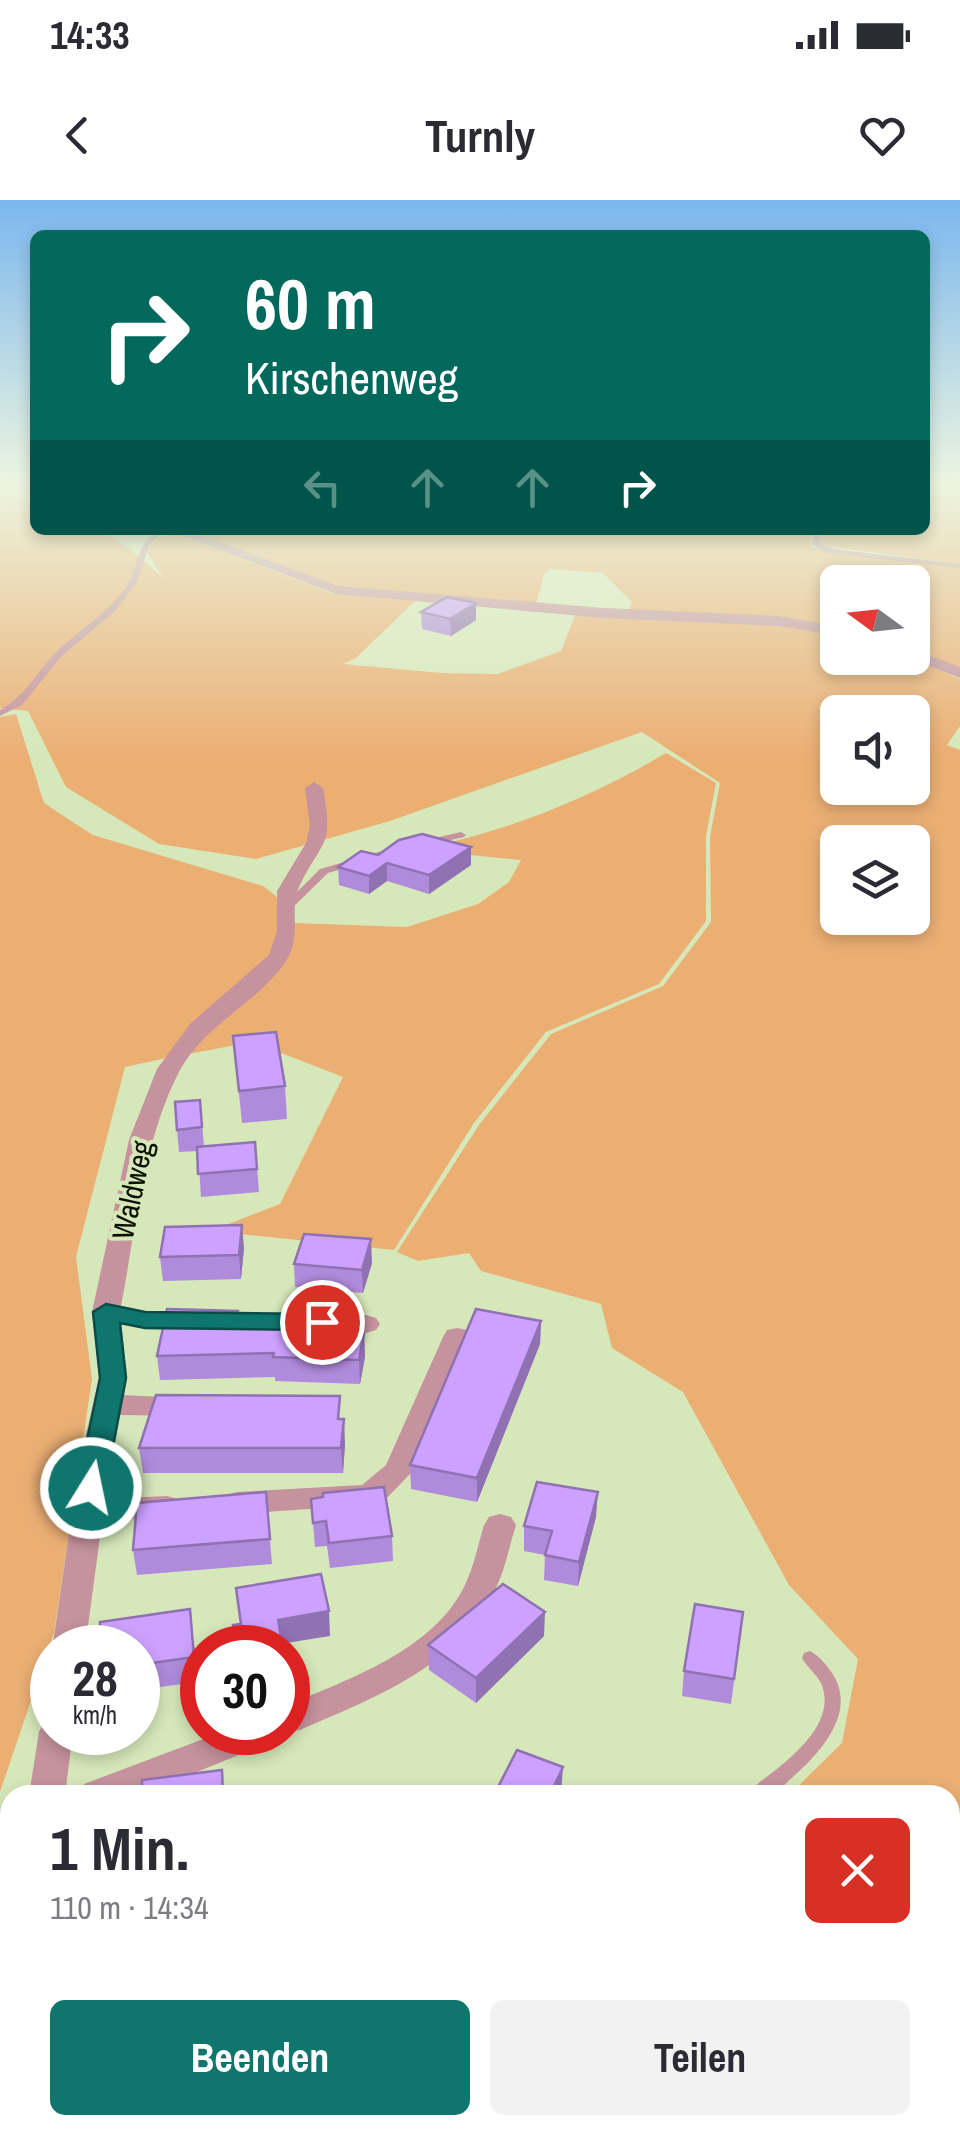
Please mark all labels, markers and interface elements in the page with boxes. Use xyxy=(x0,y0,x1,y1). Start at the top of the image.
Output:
text: 14:33 xyxy=(50,10,130,61)
text: Turnly xyxy=(425,105,535,166)
icon: back xyxy=(50,108,105,163)
icon: heart xyxy=(855,108,910,163)
text: 60 m xyxy=(245,257,376,351)
icon: right xyxy=(80,270,210,400)
text: Kirschenweg xyxy=(245,347,458,408)
icon: left xyxy=(295,460,350,515)
icon: ahead xyxy=(400,460,455,515)
icon: ahead xyxy=(505,460,560,515)
icon: right xyxy=(610,460,665,515)
north arrow xyxy=(820,565,930,675)
map controls xyxy=(820,565,930,935)
button: sound xyxy=(820,695,930,805)
button: layers xyxy=(820,825,930,935)
street label: Waldweg xyxy=(102,1136,162,1243)
pin xyxy=(280,1280,365,1365)
icon: arrive xyxy=(295,1295,350,1350)
position arrow xyxy=(39,1436,143,1540)
speed limit sign: 30 xyxy=(180,1625,310,1755)
text: 28 xyxy=(72,1644,118,1712)
text: km/h xyxy=(73,1698,117,1732)
text: 1 Min. xyxy=(50,1808,189,1889)
button: close xyxy=(805,1818,910,1923)
text: 110 m · 14:34 xyxy=(50,1886,209,1929)
button: Beenden xyxy=(50,2000,470,2115)
button: Teilen xyxy=(490,2000,910,2115)

